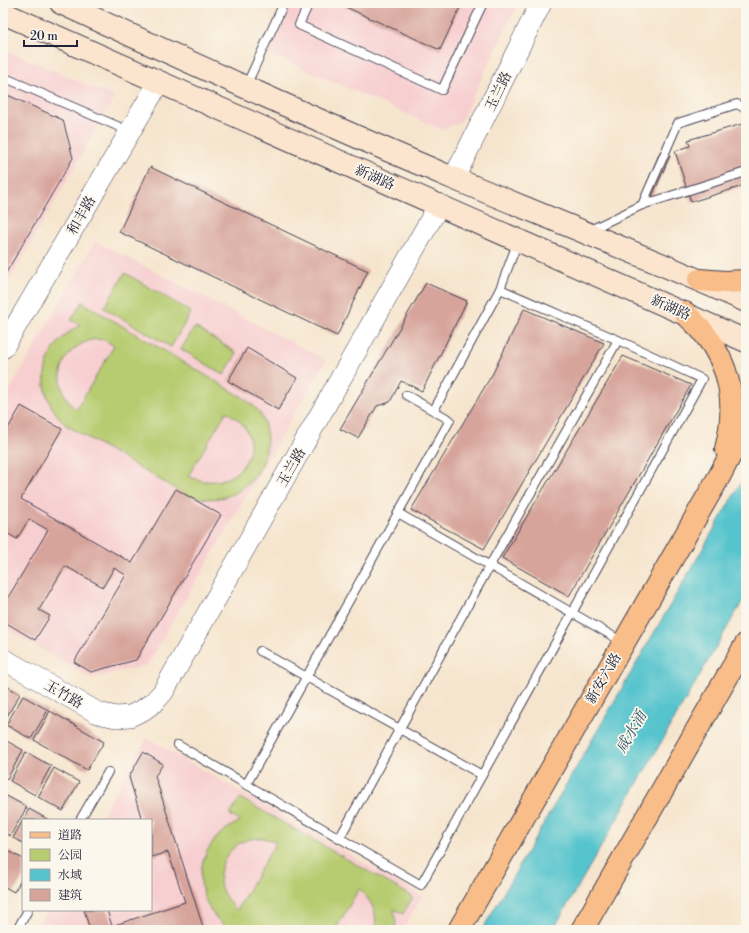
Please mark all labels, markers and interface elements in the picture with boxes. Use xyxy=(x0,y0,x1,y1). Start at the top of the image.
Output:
scale bar xyxy=(24,22,77,48)
text: 20 m xyxy=(30,29,58,44)
street label: 玉兰路 xyxy=(482,69,516,114)
street label: 新湖路 xyxy=(352,161,397,195)
street label: 和丰路 xyxy=(64,193,100,238)
street label: 新湖路 xyxy=(648,291,693,325)
street label: 玉兰路 xyxy=(274,445,310,490)
street label: 新安六路 xyxy=(582,650,626,707)
street label: 玉竹路 xyxy=(41,677,86,713)
water label: 咸水涌 xyxy=(612,706,652,756)
legend xyxy=(22,819,152,911)
text: 道路 xyxy=(58,828,82,843)
text: 公园 xyxy=(58,848,82,863)
text: 水域 xyxy=(58,868,82,883)
text: 建筑 xyxy=(58,888,82,903)

